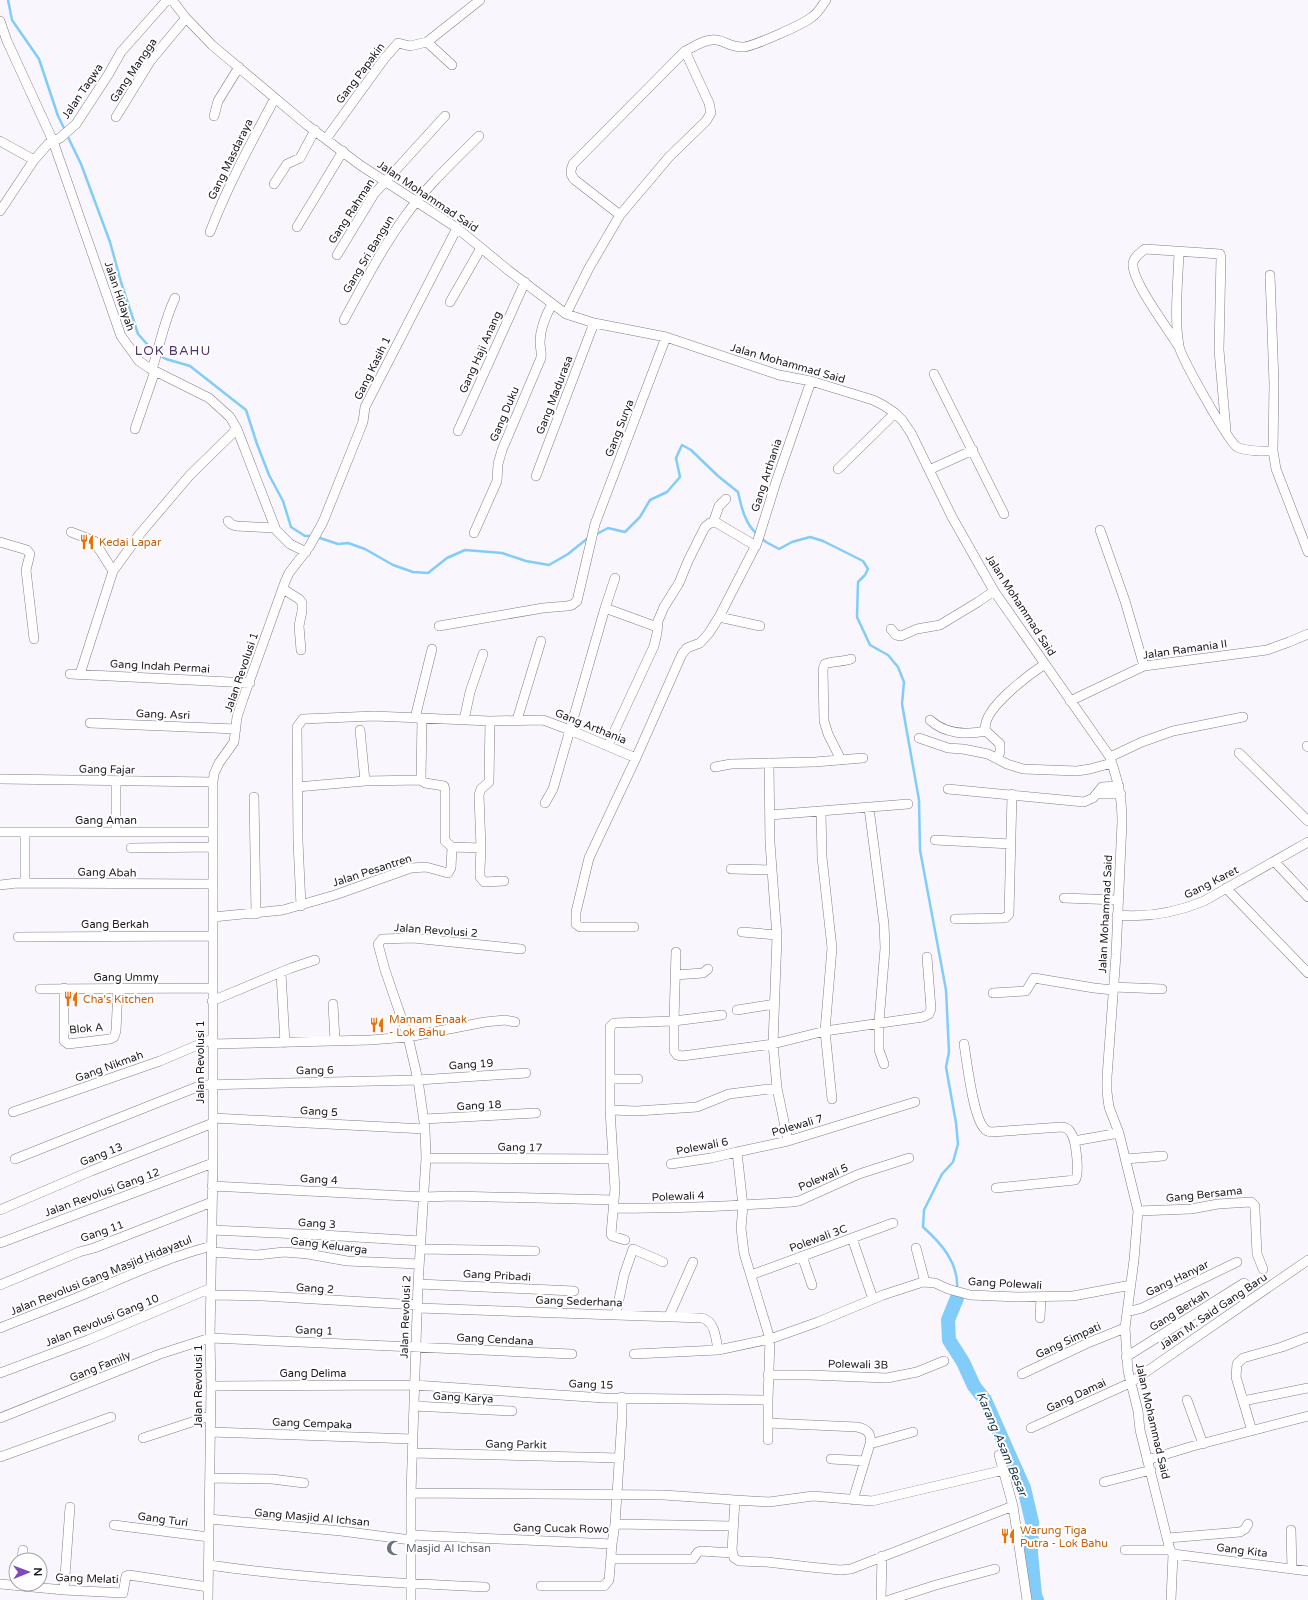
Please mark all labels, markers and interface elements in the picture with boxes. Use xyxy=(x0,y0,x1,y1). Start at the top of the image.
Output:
street label: Gang Mangga xyxy=(107,36,160,105)
street label: Gang Papakin xyxy=(333,40,388,106)
street label: Jalan Taqwa xyxy=(59,61,106,121)
street label: Gang Masdaraya xyxy=(205,117,256,202)
street label: Jalan Mohammad Said xyxy=(375,158,481,235)
street label: Gang Rahman xyxy=(326,176,377,246)
street label: Gang Sri Bangun xyxy=(340,213,397,295)
street label: Jalan Hidayah xyxy=(102,260,137,333)
street label: Gang Haji Anang xyxy=(457,309,504,395)
street label: Gang Kasih 1 xyxy=(351,334,393,402)
street label: Jalan Mohammad Said xyxy=(729,341,847,386)
district label: LOK BAHU xyxy=(135,343,211,359)
street label: Gang Madurasa xyxy=(533,354,575,436)
street label: Gang Duku xyxy=(487,385,522,444)
street label: Gang Surya xyxy=(603,398,636,459)
street label: Gang Arthania xyxy=(749,437,784,513)
restaurant icon: Kedai Lapar xyxy=(78,533,96,551)
place label: Kedai Lapar xyxy=(99,536,162,549)
street label: Jalan Mohammad Said xyxy=(983,552,1058,659)
street label: Jalan Revolusi 1 xyxy=(222,631,261,714)
street label: Jalan Ramania II xyxy=(1142,637,1228,662)
street label: Gang Indah Permai xyxy=(110,657,210,676)
street label: Gang Arthania xyxy=(553,706,629,747)
street label: Gang. Asri xyxy=(136,707,190,722)
street label: Gang Fajar xyxy=(79,763,136,777)
street label: Gang Aman xyxy=(75,814,137,827)
street label: Jalan Pesantren xyxy=(331,852,413,889)
street label: Jalan Mohammad Said xyxy=(1096,854,1115,974)
street label: Gang Karet xyxy=(1182,863,1240,902)
street label: Gang Abah xyxy=(77,865,137,880)
street label: Gang Berkah xyxy=(81,918,149,931)
street label: Jalan Revolusi 2 xyxy=(394,921,478,940)
street label: Gang Ummy xyxy=(93,971,159,984)
restaurant icon: Cha's Kitchen xyxy=(62,990,80,1008)
place label: Cha's Kitchen xyxy=(83,993,154,1006)
place label: Mamam Enaak - Lok Bahu xyxy=(389,1013,467,1039)
restaurant icon: Mamam Enaak - Lok Bahu xyxy=(368,1016,386,1034)
street label: Jalan Revolusi 1 xyxy=(194,1020,207,1104)
street label: Blok A xyxy=(69,1021,104,1036)
street label: Gang Nikmah xyxy=(73,1048,145,1085)
street label: Gang 19 xyxy=(448,1056,494,1073)
street label: Gang 6 xyxy=(296,1064,334,1077)
street label: Gang 18 xyxy=(456,1098,502,1113)
street label: Gang 5 xyxy=(300,1104,338,1119)
street label: Polewali 7 xyxy=(770,1112,824,1139)
street label: Polewali 6 xyxy=(675,1135,729,1158)
street label: Gang 13 xyxy=(78,1140,124,1169)
street label: Gang 17 xyxy=(497,1141,543,1154)
street label: Polewali 5 xyxy=(796,1161,850,1194)
street label: Jalan Revolusi Gang 12 xyxy=(43,1166,162,1219)
street label: Gang 4 xyxy=(300,1172,338,1187)
street label: Gang Bersama xyxy=(1165,1184,1243,1205)
street label: Polewali 4 xyxy=(651,1189,705,1204)
street label: Gang 3 xyxy=(298,1216,336,1231)
street label: Gang 11 xyxy=(79,1218,125,1245)
street label: Polewali 3C xyxy=(787,1222,849,1255)
street label: Jalan Revolusi Gang Masjid Hidayatul xyxy=(9,1233,194,1318)
street label: Gang Keluarga xyxy=(290,1234,368,1257)
street label: Gang Hanyar xyxy=(1144,1257,1211,1299)
street label: Gang Pribadi xyxy=(463,1267,531,1284)
street label: Jalan M. Said Gang Baru xyxy=(1157,1270,1270,1352)
street label: Jalan Revolusi 2 xyxy=(398,1275,413,1359)
street label: Gang Polewali xyxy=(968,1275,1042,1292)
street label: Gang 2 xyxy=(296,1281,334,1296)
street label: Gang Berkah xyxy=(1147,1287,1211,1334)
street label: Jalan Revolusi Gang 10 xyxy=(43,1292,161,1349)
street label: Gang Sederhana xyxy=(535,1293,623,1310)
street label: Gang Simpati xyxy=(1034,1320,1103,1361)
street label: Gang 1 xyxy=(295,1323,333,1338)
street label: Gang Cendana xyxy=(456,1331,534,1348)
street label: Jalan Revolusi 1 xyxy=(192,1344,205,1428)
street label: Gang Family xyxy=(68,1348,133,1385)
street label: Polewali 3B xyxy=(828,1357,889,1372)
street label: Jalan Mohammad Said xyxy=(1133,1362,1172,1480)
street label: Gang Delima xyxy=(279,1367,347,1380)
street label: Gang Damai xyxy=(1044,1376,1108,1415)
street label: Gang 15 xyxy=(568,1377,614,1392)
street label: Gang Karya xyxy=(432,1389,494,1406)
water label: Karang Asam Besar xyxy=(974,1390,1031,1500)
street label: Gang Cempaka xyxy=(272,1416,352,1431)
street label: Gang Parkit xyxy=(485,1437,547,1452)
street label: Gang Masjid Al Ichsan xyxy=(254,1506,370,1529)
street label: Gang Turi xyxy=(137,1510,189,1529)
street label: Gang Cucak Rowo xyxy=(513,1521,609,1536)
place label: Warung Tiga Putra - Lok Bahu xyxy=(1020,1524,1108,1550)
restaurant icon: Warung Tiga Putra - Lok Bahu xyxy=(999,1527,1017,1545)
mosque icon: Masjid Al Ichsan xyxy=(385,1539,403,1557)
street label: Gang Kita xyxy=(1216,1541,1268,1560)
place label: Masjid Al Ichsan xyxy=(406,1542,491,1555)
north arrow xyxy=(8,1552,48,1592)
text: N xyxy=(31,1567,44,1576)
street label: Gang Melati xyxy=(55,1571,119,1586)

